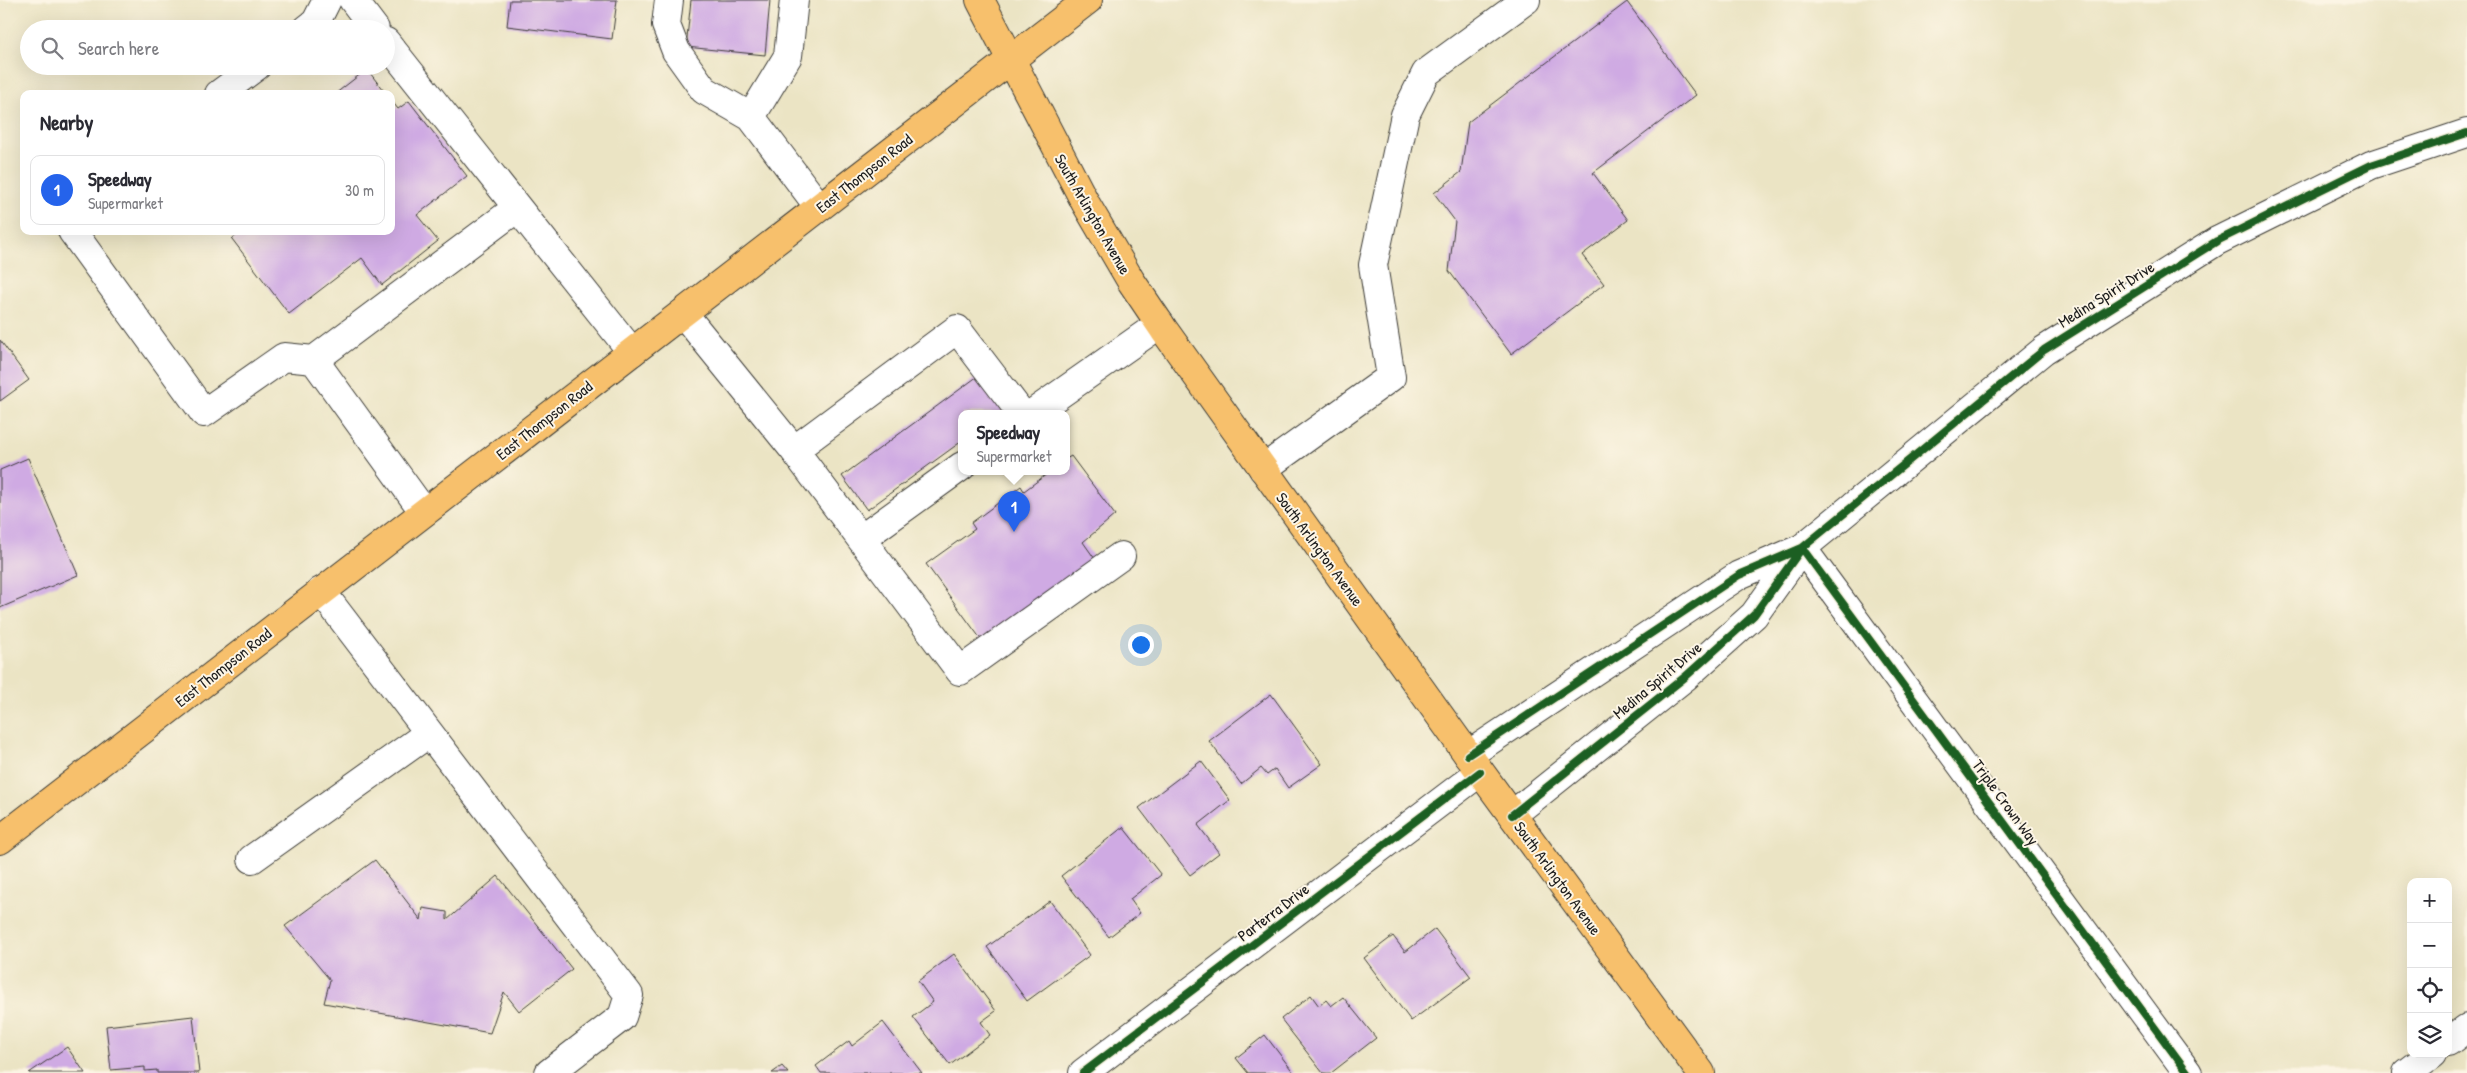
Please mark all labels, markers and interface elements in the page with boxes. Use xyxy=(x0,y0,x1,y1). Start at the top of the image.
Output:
search box xyxy=(20,20,395,75)
icon: search xyxy=(38,34,66,62)
text: Search here xyxy=(78,35,159,61)
text: Nearby xyxy=(40,108,93,137)
street label: East Thompson Road xyxy=(811,128,917,218)
street label: South Arlington Avenue xyxy=(1050,150,1137,279)
text: Speedway xyxy=(88,166,152,192)
text: 1 xyxy=(54,179,60,201)
text: 30 m xyxy=(345,179,374,201)
text: Supermarket xyxy=(88,192,163,214)
street label: Medina Spirit Drive xyxy=(2054,255,2159,332)
street label: East Thompson Road xyxy=(491,375,597,465)
popup xyxy=(958,410,1070,475)
text: Speedway xyxy=(977,419,1040,445)
text: Supermarket xyxy=(977,445,1051,467)
street label: South Arlington Avenue xyxy=(1271,488,1369,611)
pin: 1 xyxy=(998,491,1030,532)
street label: East Thompson Road xyxy=(170,622,276,712)
your location xyxy=(1128,632,1154,658)
street label: Medina Spirit Drive xyxy=(1608,636,1707,724)
street label: Triple Crown Way xyxy=(1967,755,2045,849)
street label: South Arlington Avenue xyxy=(1509,817,1607,940)
street label: Parterra Drive xyxy=(1233,877,1314,946)
map controls xyxy=(2407,878,2452,1058)
button: + xyxy=(2407,878,2452,923)
button: − xyxy=(2407,923,2452,968)
button: locate xyxy=(2407,968,2452,1013)
button: layers xyxy=(2407,1013,2452,1058)

